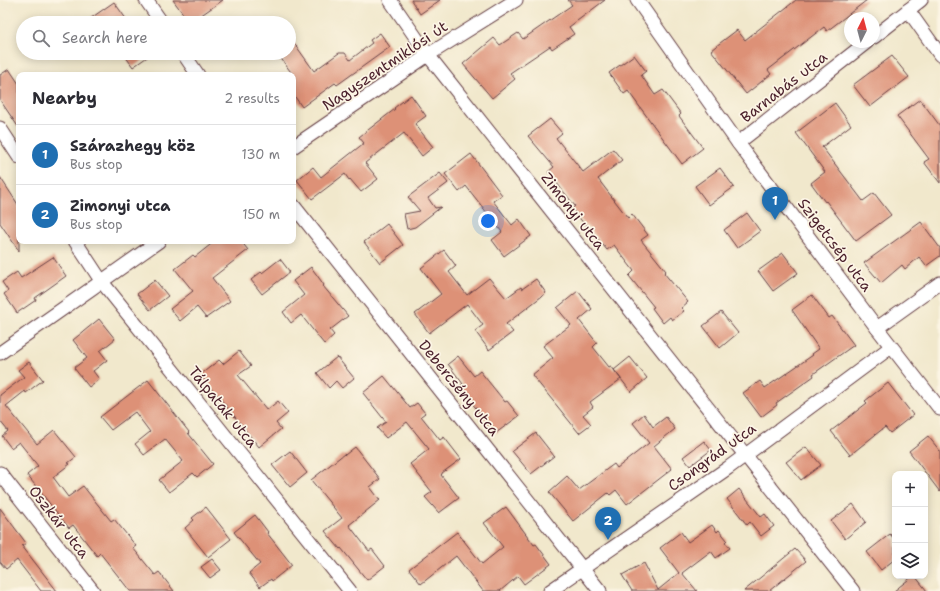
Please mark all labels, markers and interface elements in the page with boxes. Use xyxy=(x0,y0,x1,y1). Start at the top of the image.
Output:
north arrow xyxy=(844,12,880,48)
search box xyxy=(16,16,296,60)
street label: Nagyszentmiklósi út xyxy=(318,16,452,116)
icon: search xyxy=(30,27,52,49)
text: Search here xyxy=(62,28,148,48)
street label: Barnabás utca xyxy=(737,46,832,127)
text: Nearby xyxy=(32,87,97,109)
text: 2 results xyxy=(224,90,280,107)
text: Szárazhegy köz xyxy=(70,136,195,156)
text: 1 xyxy=(42,146,48,163)
text: 130 m xyxy=(242,146,280,163)
text: Bus stop xyxy=(70,156,122,173)
street label: Zimonyi utca xyxy=(536,168,610,254)
pin: 1 xyxy=(762,187,788,220)
street label: Szigetcsép utca xyxy=(793,194,877,296)
text: Zimonyi utca xyxy=(70,196,171,216)
text: 2 xyxy=(40,206,50,223)
text: 150 m xyxy=(242,206,280,223)
your location xyxy=(478,211,498,231)
text: Bus stop xyxy=(70,216,122,233)
street label: Debercsény utca xyxy=(414,336,504,441)
street label: Tálpatak utca xyxy=(184,362,263,453)
street label: Csongrád utca xyxy=(664,418,761,496)
map controls xyxy=(892,471,928,579)
button: + xyxy=(892,471,928,507)
street label: Oszkár utca xyxy=(24,481,94,563)
pin: 2 xyxy=(595,507,621,540)
button: − xyxy=(892,507,928,543)
button: layers xyxy=(892,543,928,579)

